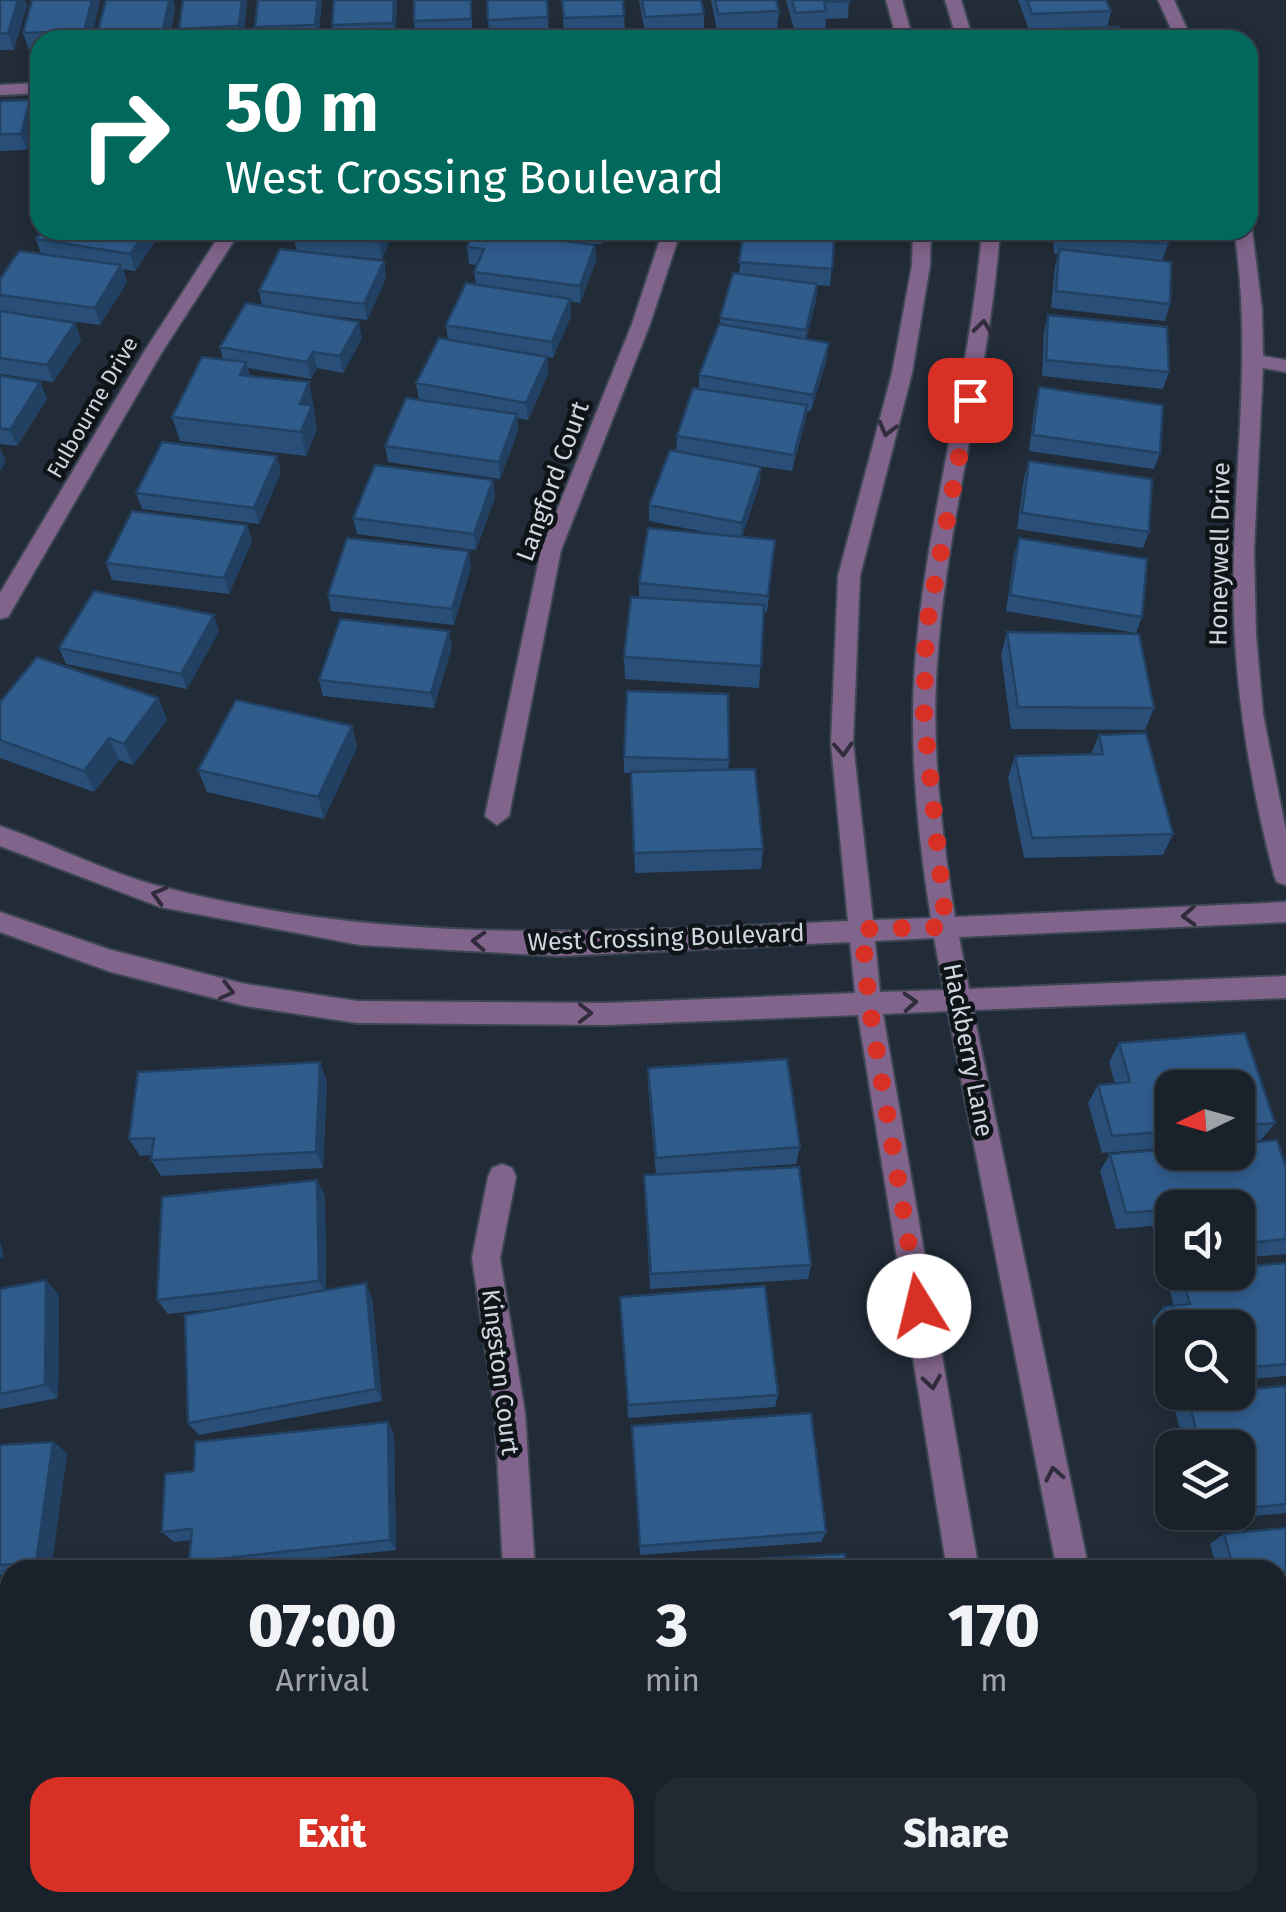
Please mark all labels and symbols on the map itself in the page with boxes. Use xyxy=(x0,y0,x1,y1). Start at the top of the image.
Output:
one-way arrow xyxy=(972,318,993,335)
street label: Fulbourne Drive xyxy=(41,332,144,483)
pin xyxy=(928,358,1013,443)
street label: Langford Court xyxy=(510,396,596,565)
one-way arrow xyxy=(878,420,899,437)
street label: Honeywell Drive xyxy=(1203,462,1237,646)
one-way arrow xyxy=(833,741,854,757)
one-way arrow xyxy=(151,886,168,907)
one-way arrow xyxy=(1180,906,1196,927)
street label: West Crossing Boulevard xyxy=(527,918,805,958)
one-way arrow xyxy=(471,931,487,952)
street label: Hackberry Lane xyxy=(936,961,1000,1140)
one-way arrow xyxy=(218,979,235,1000)
one-way arrow xyxy=(903,992,919,1013)
one-way arrow xyxy=(578,1003,594,1024)
north arrow xyxy=(1155,1070,1255,1170)
position arrow xyxy=(867,1254,971,1358)
street label: Kingston Court xyxy=(475,1288,525,1458)
one-way arrow xyxy=(921,1374,942,1391)
one-way arrow xyxy=(1044,1466,1065,1483)

